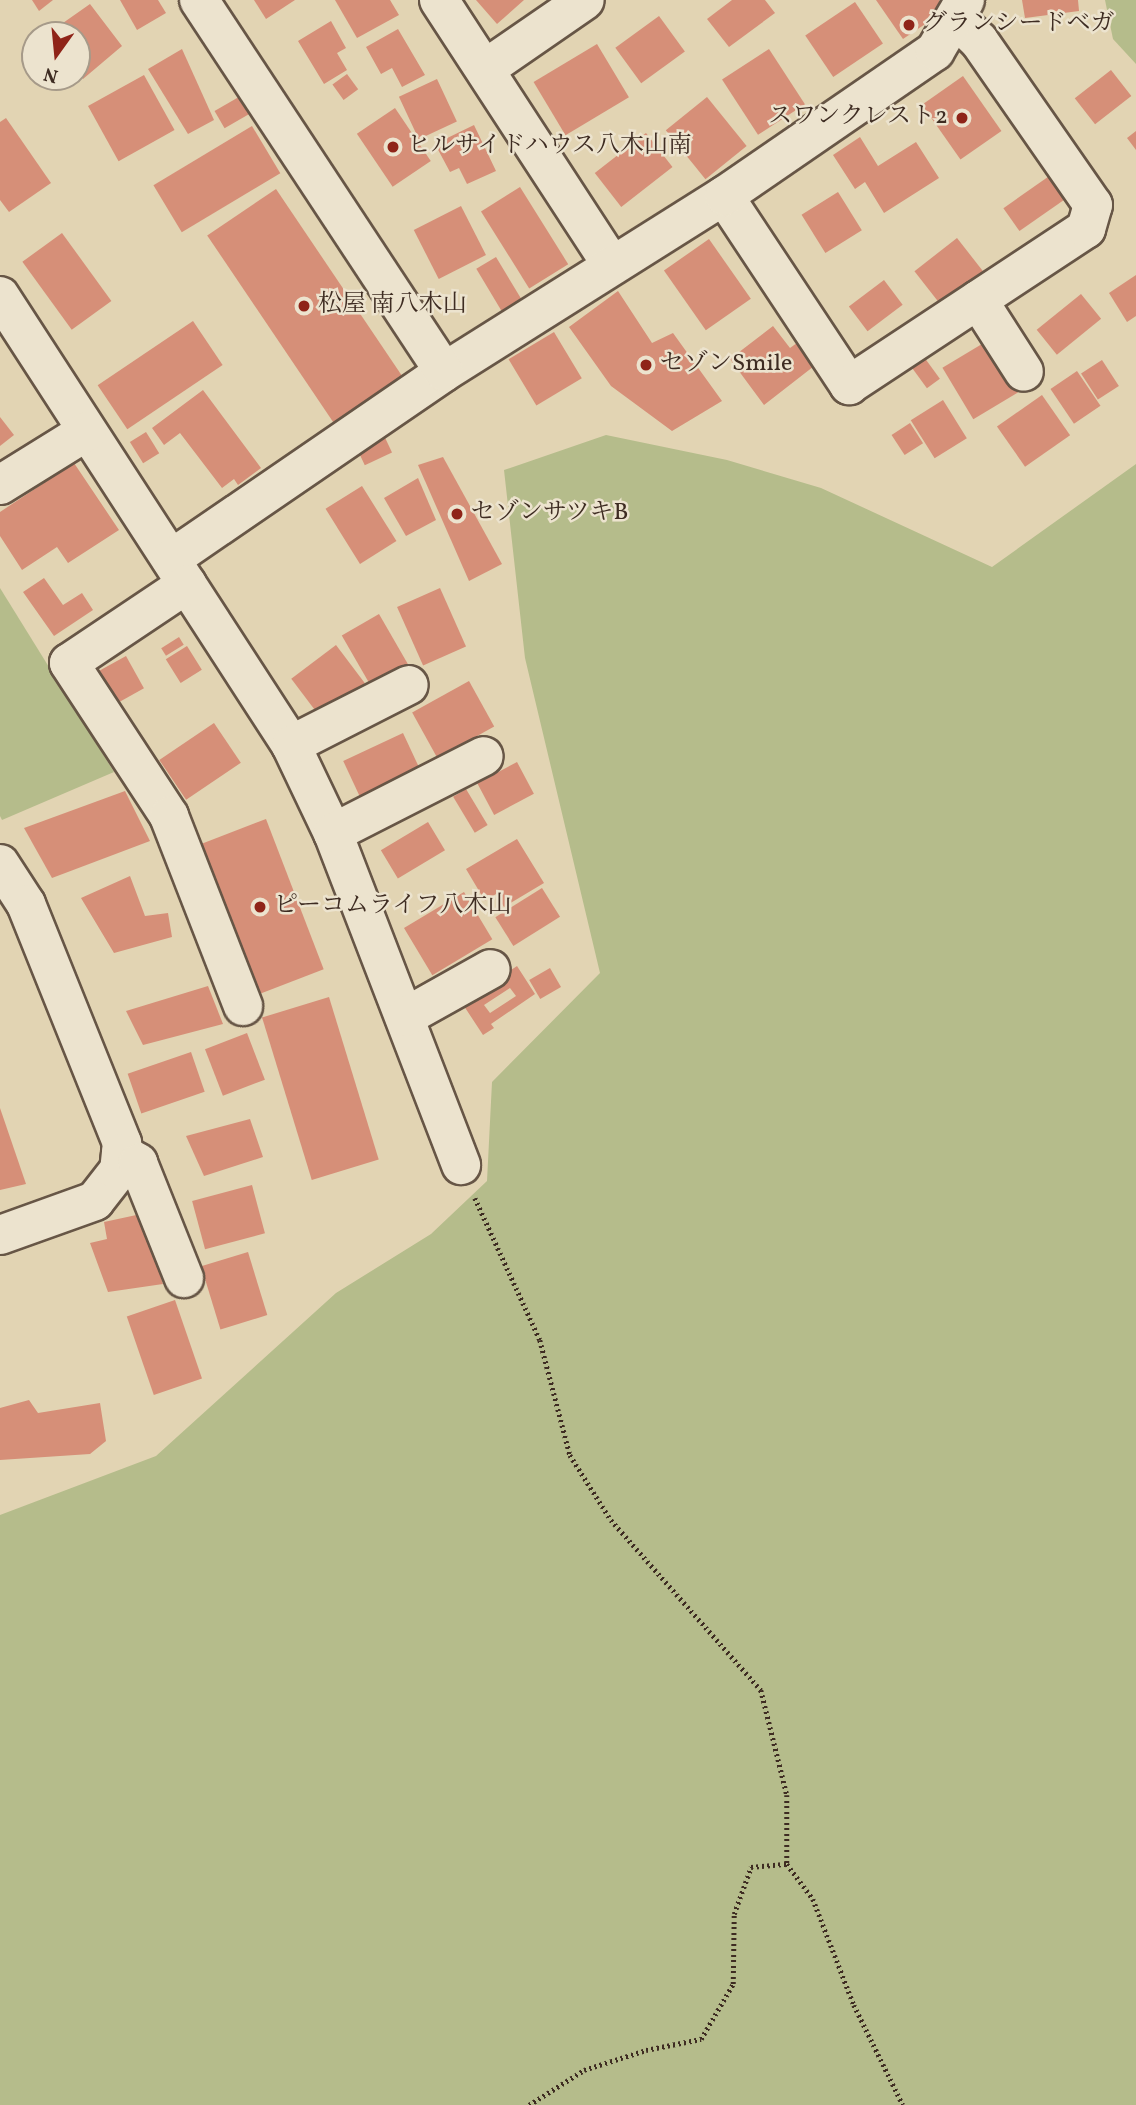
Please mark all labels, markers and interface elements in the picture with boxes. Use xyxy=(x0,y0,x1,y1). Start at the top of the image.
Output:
place label: グランシードベガ xyxy=(923,11,1115,39)
marker: グランシードベガ xyxy=(901,17,917,33)
north arrow xyxy=(21,21,91,91)
text: N xyxy=(41,60,61,89)
place label: スワンクレスト2 xyxy=(767,104,948,132)
marker: スワンクレスト2 xyxy=(954,110,970,126)
place label: ヒルサイドハウス八木山南 xyxy=(407,133,695,161)
marker: ヒルサイドハウス八木山南 xyxy=(385,139,401,155)
place label: 松屋 南八木山 xyxy=(318,292,467,320)
marker: 松屋 南八木山 xyxy=(296,298,312,314)
place label: セゾンSmile xyxy=(660,351,792,379)
marker: セゾンSmile xyxy=(638,357,654,373)
place label: セゾンサツキB xyxy=(471,500,630,528)
marker: セゾンサツキB xyxy=(449,506,465,522)
place label: ピーコムライフ八木山 xyxy=(274,893,513,921)
marker: ピーコムライフ八木山 xyxy=(252,899,268,915)

